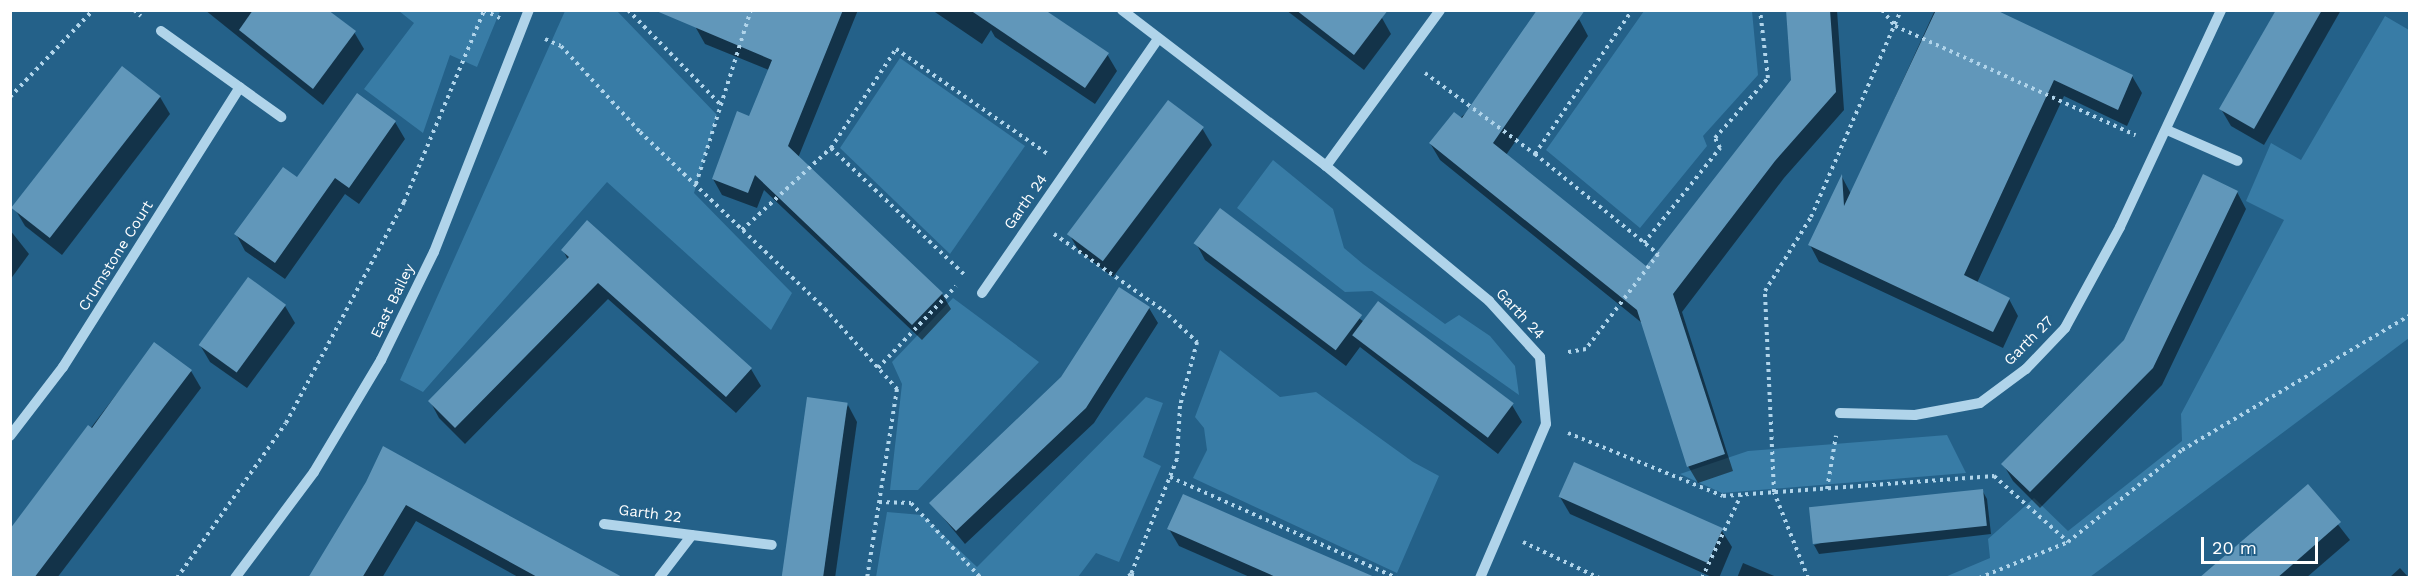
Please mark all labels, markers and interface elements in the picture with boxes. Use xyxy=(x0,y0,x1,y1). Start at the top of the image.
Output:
street label: Garth 24 xyxy=(1001,171,1051,233)
street label: Crumstone Court xyxy=(75,198,157,314)
street label: East Bailey xyxy=(367,261,419,341)
street label: Garth 24 xyxy=(1492,285,1548,343)
street label: Garth 27 xyxy=(2001,313,2057,369)
street label: Garth 22 xyxy=(618,501,682,527)
scale bar xyxy=(2204,525,2321,563)
text: 20 m xyxy=(2212,537,2257,558)

